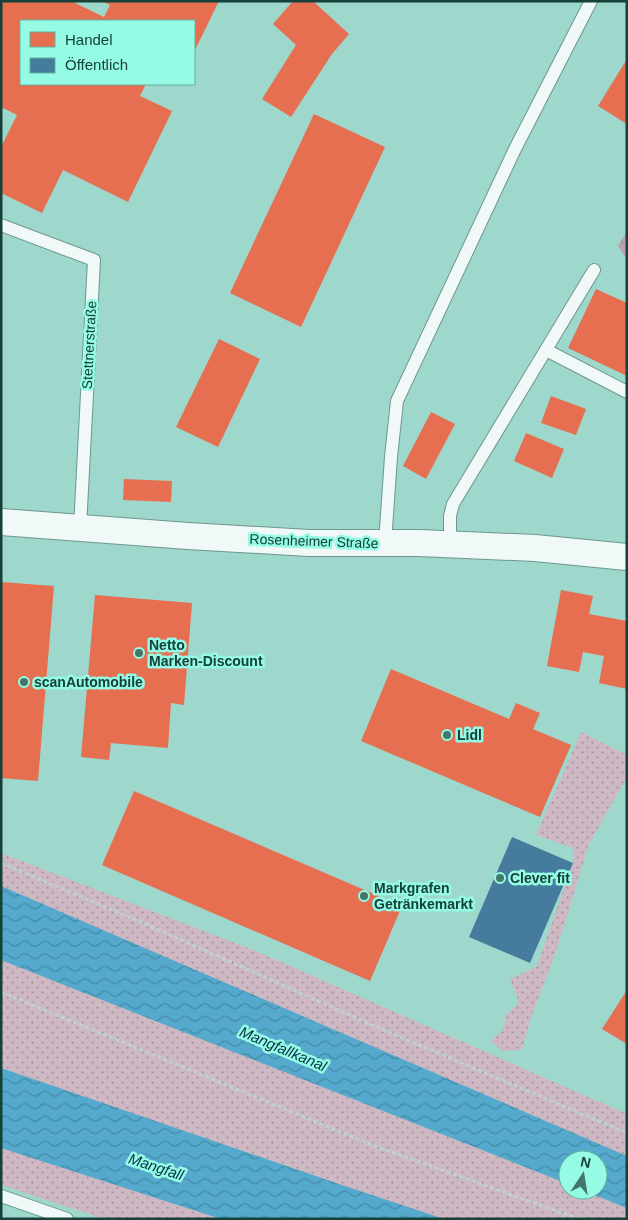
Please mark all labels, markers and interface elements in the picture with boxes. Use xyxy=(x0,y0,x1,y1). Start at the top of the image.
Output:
legend xyxy=(20,20,195,85)
text: Handel xyxy=(65,31,113,48)
text: Öffentlich xyxy=(65,56,128,73)
street label: Stettnerstraße xyxy=(79,300,99,390)
street label: Rosenheimer Straße xyxy=(249,531,379,551)
place label: Netto Marken-Discount xyxy=(149,637,263,669)
marker: Netto Marken-Discount xyxy=(133,647,145,659)
place label: scanAutomobile xyxy=(34,674,143,690)
marker: scanAutomobile xyxy=(18,676,30,688)
place label: Lidl xyxy=(457,727,482,743)
marker: Lidl xyxy=(441,729,453,741)
place label: Clever fit xyxy=(510,870,570,886)
marker: Clever fit xyxy=(494,872,506,884)
place label: Markgrafen Getränkemarkt xyxy=(374,880,473,912)
marker: Markgrafen Getränkemarkt xyxy=(358,890,370,902)
water label: Mangfallkanal xyxy=(237,1023,330,1075)
water label: Mangfall xyxy=(127,1150,186,1184)
north arrow xyxy=(558,1150,608,1200)
text: N xyxy=(579,1153,592,1171)

